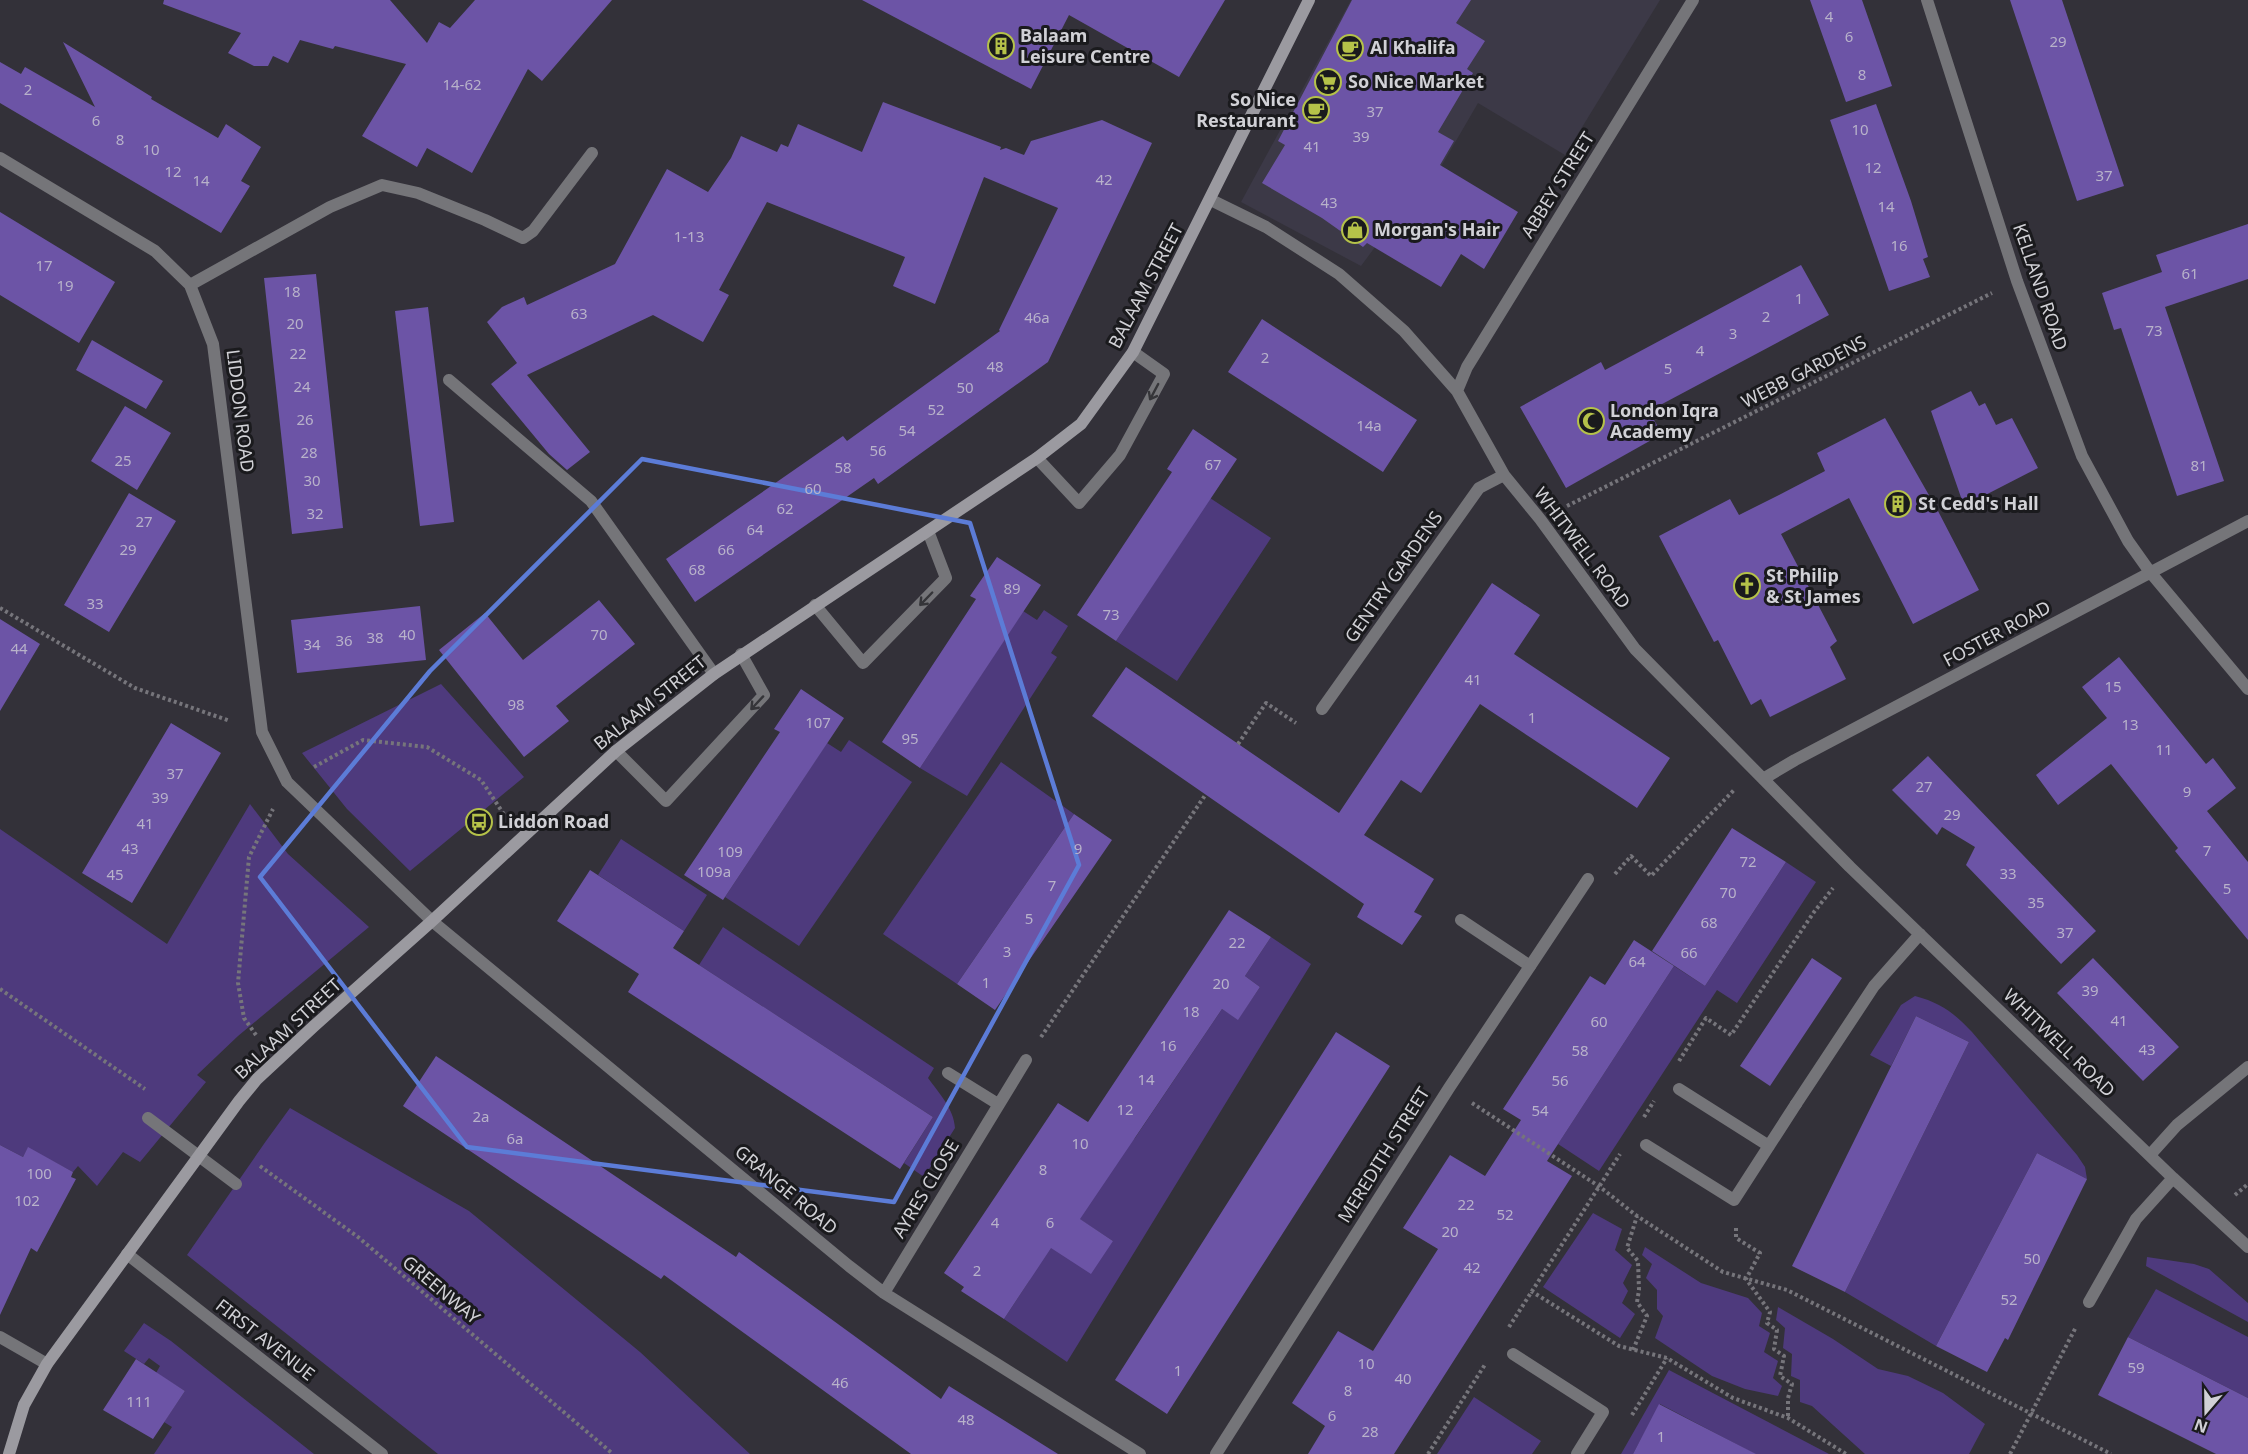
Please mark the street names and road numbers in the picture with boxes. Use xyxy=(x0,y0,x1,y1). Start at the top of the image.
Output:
street label: ABBEY STREET xyxy=(1515,127,1599,242)
street label: BALAAM STREET xyxy=(1102,219,1188,352)
street label: KELLAND ROAD xyxy=(2008,220,2074,353)
street label: WEBB GARDENS xyxy=(1737,329,1870,413)
street label: LIDDON ROAD xyxy=(222,348,260,474)
street label: WHITWELL ROAD xyxy=(1529,482,1636,613)
street label: GENTRY GARDENS xyxy=(1339,506,1448,647)
street label: FOSTER ROAD xyxy=(1938,595,2055,672)
street label: BALAAM STREET xyxy=(588,650,710,755)
street label: BALAAM STREET xyxy=(229,973,346,1084)
street label: WHITWELL ROAD xyxy=(1999,983,2121,1102)
street label: MEREDITH STREET xyxy=(1332,1082,1435,1227)
street label: AYRES CLOSE xyxy=(886,1135,964,1242)
street label: GRANGE ROAD xyxy=(730,1139,843,1239)
street label: GREENWAY xyxy=(398,1250,486,1329)
street label: FIRST AVENUE xyxy=(211,1293,320,1386)

